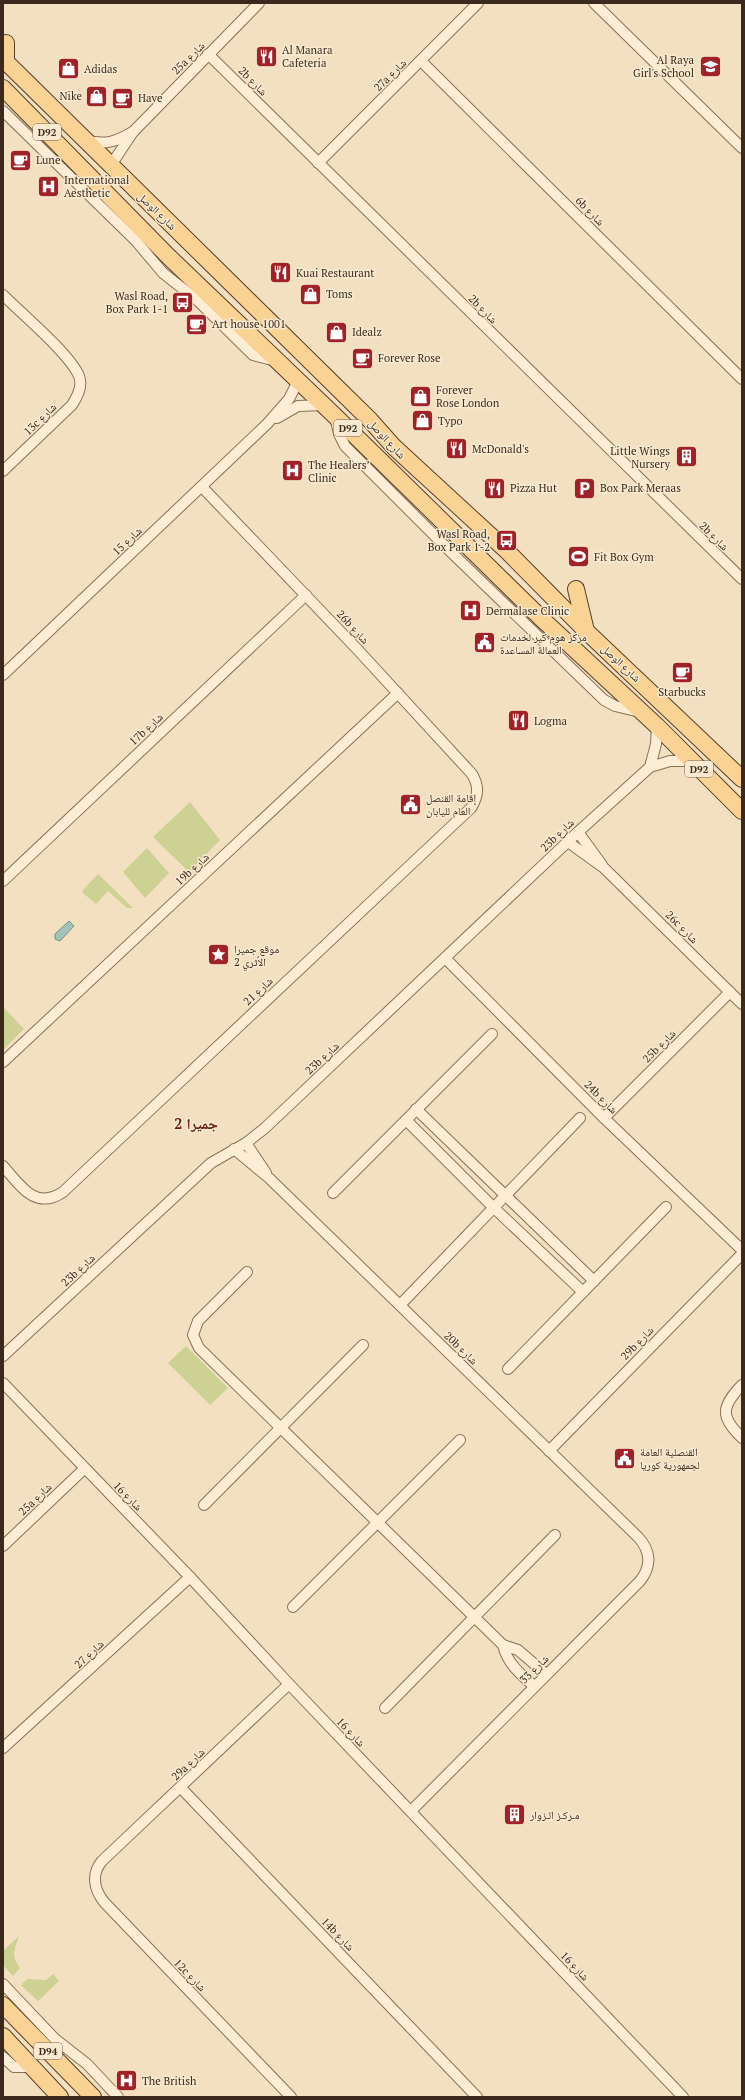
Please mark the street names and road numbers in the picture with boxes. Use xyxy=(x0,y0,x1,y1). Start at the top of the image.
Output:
street label: 25a شارع xyxy=(169,39,207,77)
street label: 27a شارع xyxy=(371,56,409,94)
street label: 2b شارع xyxy=(236,64,270,98)
road number: D92 xyxy=(33,124,61,140)
street label: شارع الوصل xyxy=(135,189,179,233)
street label: 6b شارع xyxy=(573,194,607,228)
street label: 2b شارع xyxy=(466,292,500,326)
street label: 13c شارع xyxy=(21,400,59,438)
street label: شارع الوصل xyxy=(365,416,409,462)
road number: D92 xyxy=(334,420,362,436)
street label: 2b شارع xyxy=(696,519,732,553)
street label: شارع 15 xyxy=(109,524,145,558)
street label: 26b شارع xyxy=(334,607,372,647)
street label: شارع الوصل xyxy=(598,641,644,685)
street label: 17b شارع xyxy=(126,710,166,748)
road number: D92 xyxy=(685,761,713,777)
street label: 23b شارع xyxy=(537,816,577,854)
street label: 19b شارع xyxy=(172,850,212,888)
street label: 26c شارع xyxy=(663,908,701,946)
street label: شارع 21 xyxy=(240,974,276,1008)
street label: 25b شارع xyxy=(639,1026,679,1066)
street label: 23b شارع xyxy=(302,1039,342,1077)
street label: 24b شارع xyxy=(581,1077,621,1117)
street label: 23b شارع xyxy=(58,1251,98,1289)
street label: 29b شارع xyxy=(618,1323,656,1363)
street label: 20b شارع xyxy=(441,1329,481,1367)
street label: شارع 16 xyxy=(111,1479,145,1513)
street label: 25a شارع xyxy=(15,1480,55,1518)
street label: شارع 27 xyxy=(71,1637,107,1671)
street label: شارع 33 xyxy=(517,1652,551,1686)
street label: شارع 16 xyxy=(334,1714,368,1750)
street label: 29a شارع xyxy=(168,1745,208,1783)
street label: 14b شارع xyxy=(319,1914,357,1954)
street label: شارع 16 xyxy=(558,1948,592,1984)
street label: 12c شارع xyxy=(171,1956,209,1994)
road number: D94 xyxy=(34,2043,62,2059)

